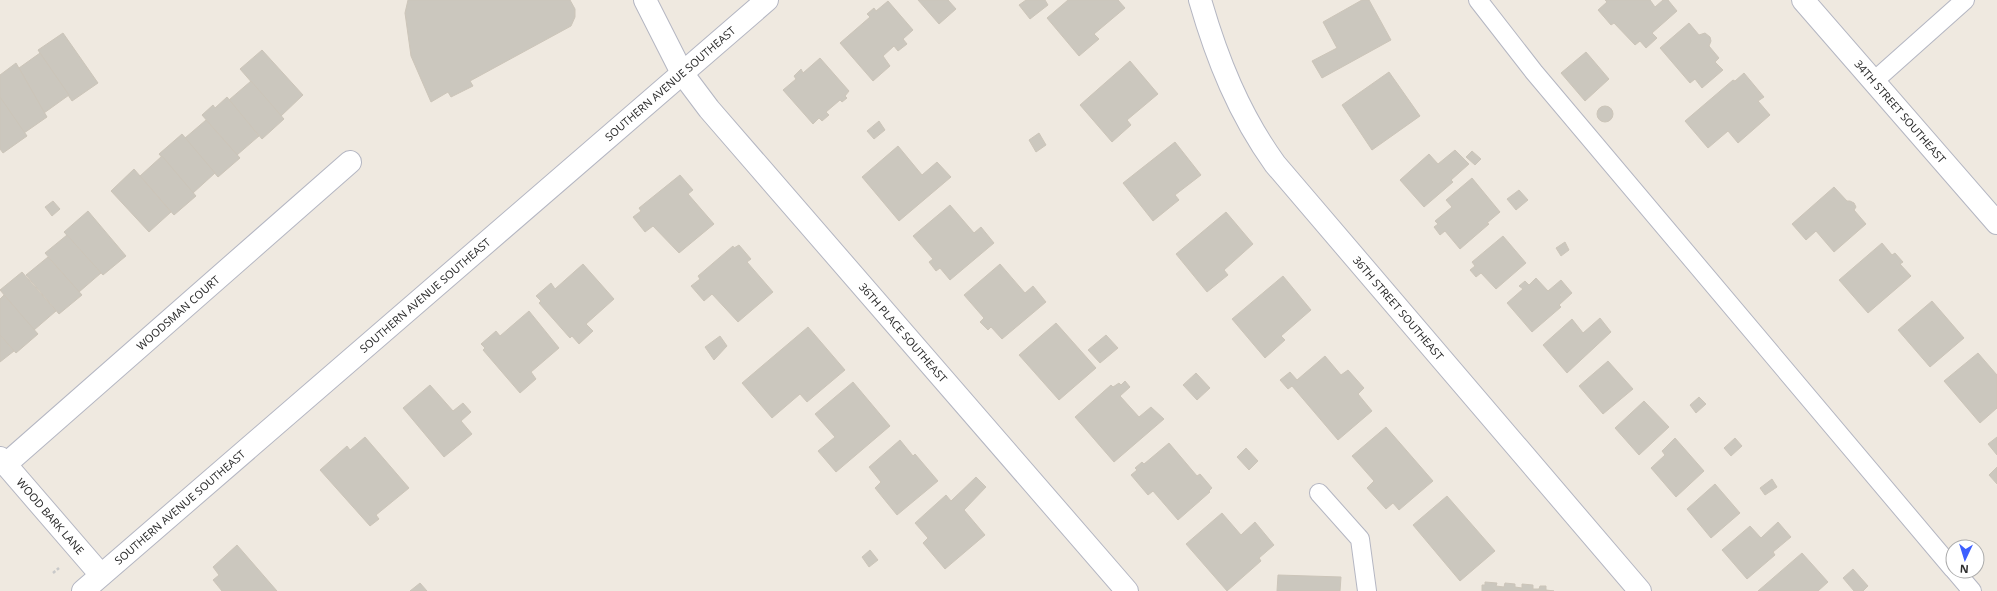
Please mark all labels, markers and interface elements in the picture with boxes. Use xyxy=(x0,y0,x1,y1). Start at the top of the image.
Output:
street label: SOUTHERN AVENUE SOUTHEAST xyxy=(601,23,738,144)
street label: 34TH STREET SOUTHEAST xyxy=(1851,56,1950,166)
street label: SOUTHERN AVENUE SOUTHEAST xyxy=(356,234,493,356)
street label: 36TH STREET SOUTHEAST xyxy=(1350,253,1447,363)
street label: WOODSMAN COURT xyxy=(133,272,223,353)
street label: 36TH PLACE SOUTHEAST xyxy=(856,279,951,385)
street label: SOUTHERN AVENUE SOUTHEAST xyxy=(111,446,248,568)
street label: WOOD BARK LANE xyxy=(14,475,88,557)
north arrow xyxy=(1945,539,1985,579)
text: N xyxy=(1959,562,1969,577)

